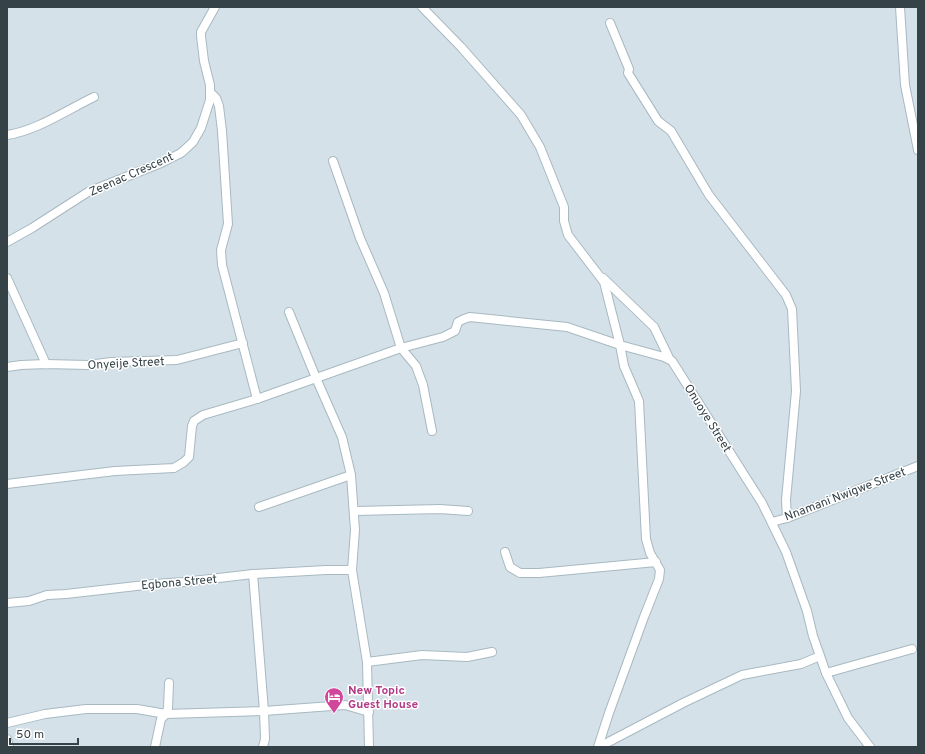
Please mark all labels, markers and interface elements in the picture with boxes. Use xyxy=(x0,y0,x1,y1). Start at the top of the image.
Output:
street label: Zeenac Crescent xyxy=(87,149,176,201)
street label: Onyeije Street xyxy=(87,354,165,374)
street label: Onuoye Street xyxy=(680,381,734,456)
street label: Nnamani Nwigwe Street xyxy=(782,464,908,525)
street label: Egbona Street xyxy=(140,572,218,594)
place label: New Topic Guest House xyxy=(348,683,419,713)
hotel icon: New Topic Guest House xyxy=(323,686,345,714)
scale bar xyxy=(10,720,78,746)
text: 50 m xyxy=(16,727,44,743)

